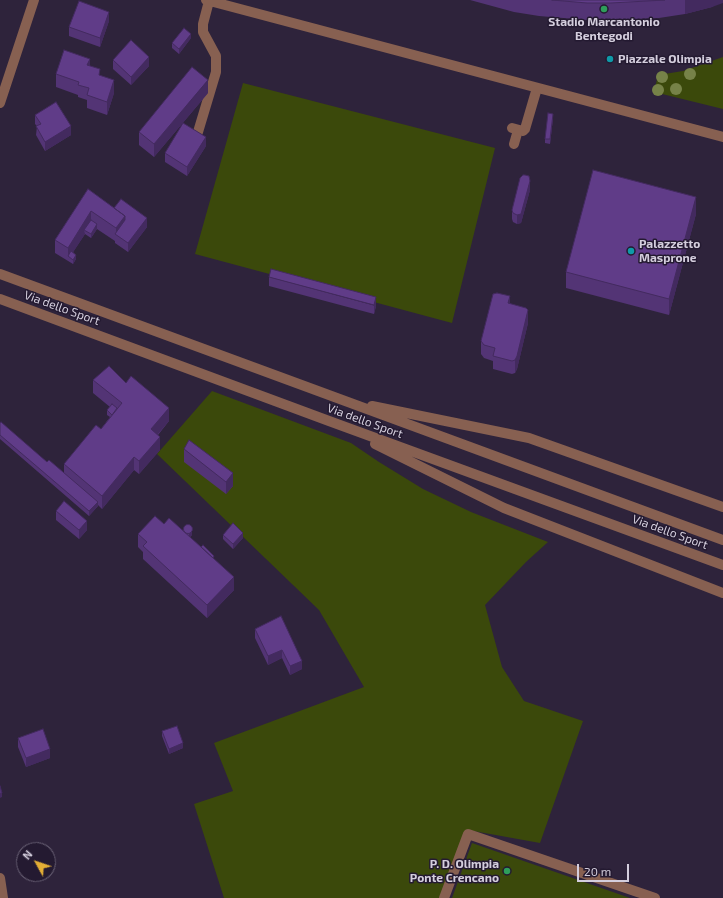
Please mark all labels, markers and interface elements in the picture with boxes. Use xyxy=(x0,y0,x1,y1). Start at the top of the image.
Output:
marker: Stadio Marcantonio Bentegodi xyxy=(599,4,609,14)
place label: Stadio Marcantonio Bentegodi xyxy=(548,15,660,43)
place label: Piazzale Olimpia xyxy=(618,52,712,66)
marker: Piazzale Olimpia xyxy=(605,54,615,64)
place label: Palazzetto Masprone xyxy=(639,237,700,265)
marker: Palazzetto Masprone xyxy=(626,246,636,256)
street label: Via dello Sport xyxy=(22,288,102,328)
street label: Via dello Sport xyxy=(325,401,405,441)
street label: Via dello Sport xyxy=(630,512,710,552)
north arrow xyxy=(16,842,56,882)
text: N xyxy=(20,847,35,862)
scale bar xyxy=(579,856,631,882)
place label: P. D. Olimpia Ponte Crencano xyxy=(410,857,499,885)
text: 20 m xyxy=(584,864,611,878)
marker: P. D. Olimpia Ponte Crencano xyxy=(502,866,512,876)

